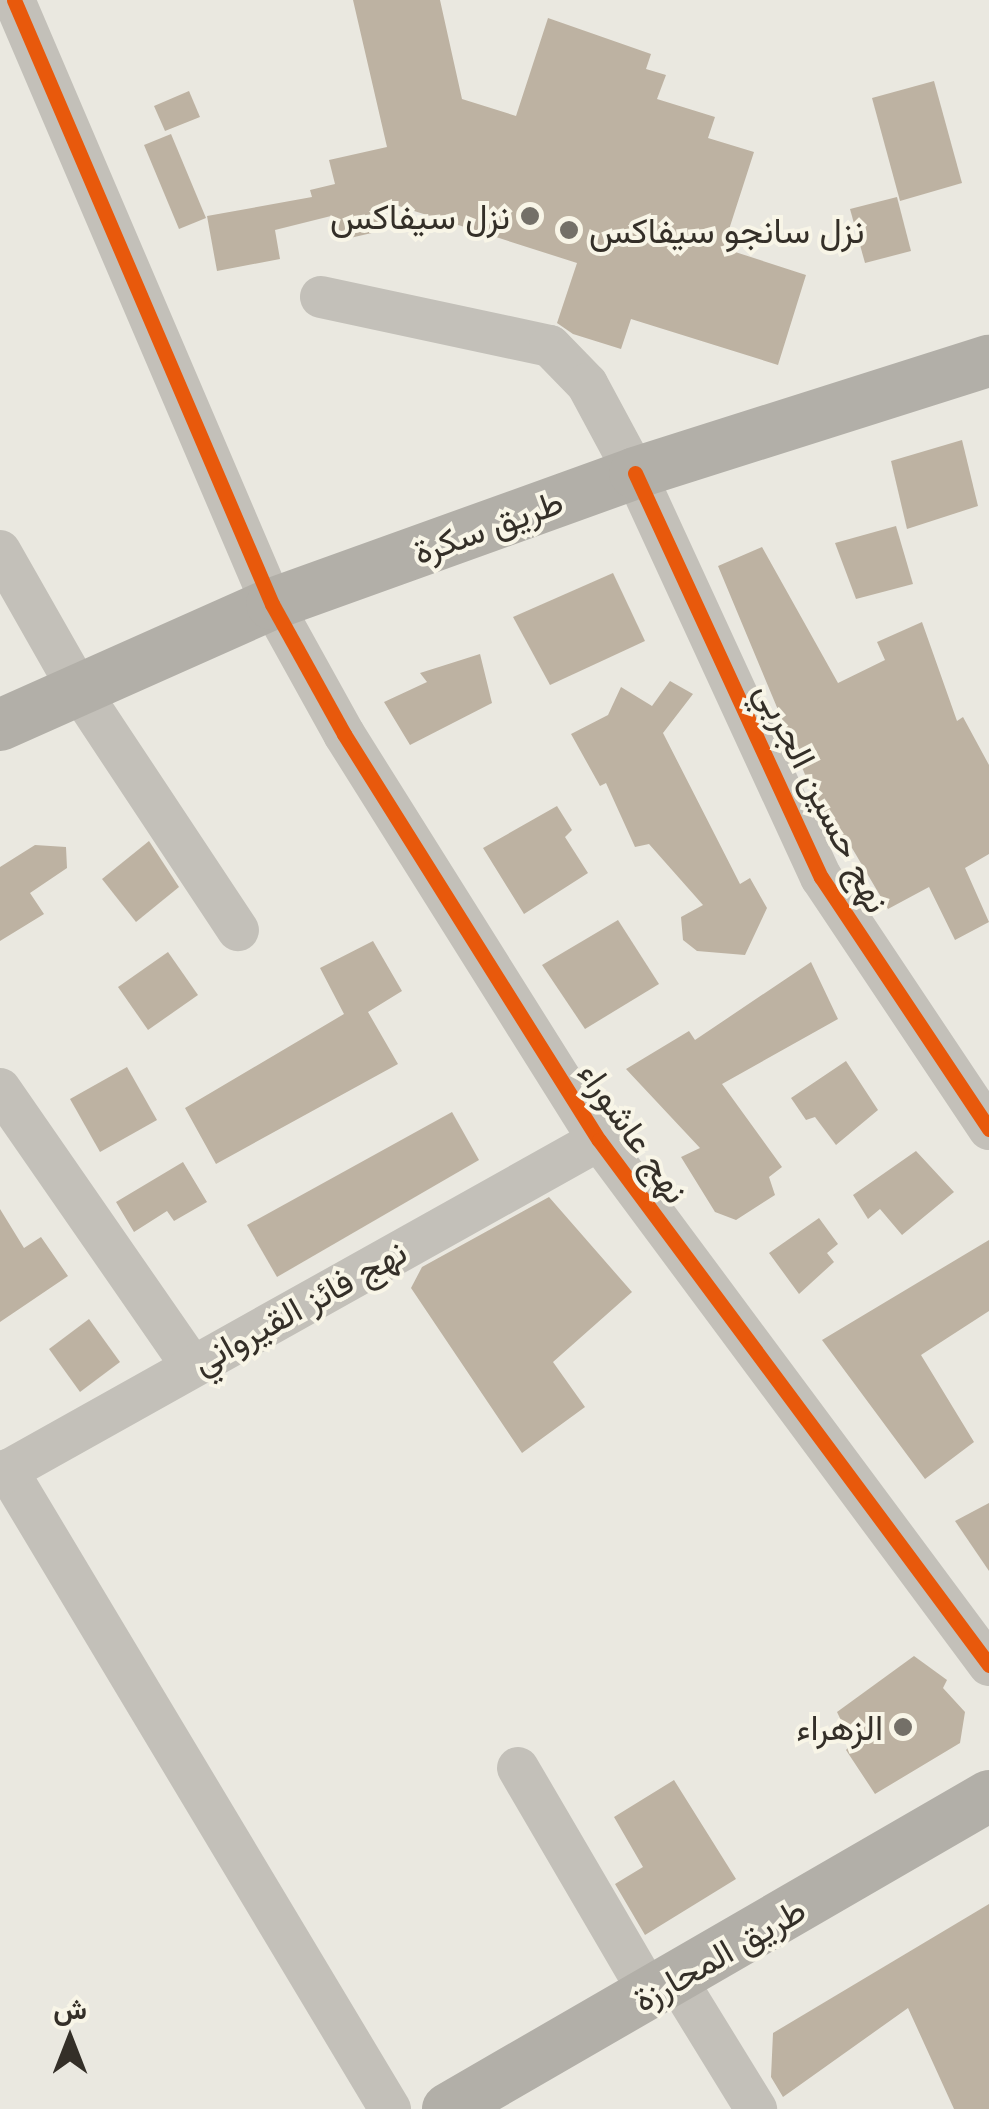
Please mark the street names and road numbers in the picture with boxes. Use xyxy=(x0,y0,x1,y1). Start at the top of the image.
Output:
street label: طريق سكرة xyxy=(407,480,569,572)
street label: نهج حسين الجربي xyxy=(747,675,899,919)
street label: نهج عاشوراء xyxy=(570,1053,698,1211)
street label: نهج فائز القيرواني xyxy=(185,1230,413,1382)
street label: طريق المحارزة xyxy=(625,1888,813,2020)

